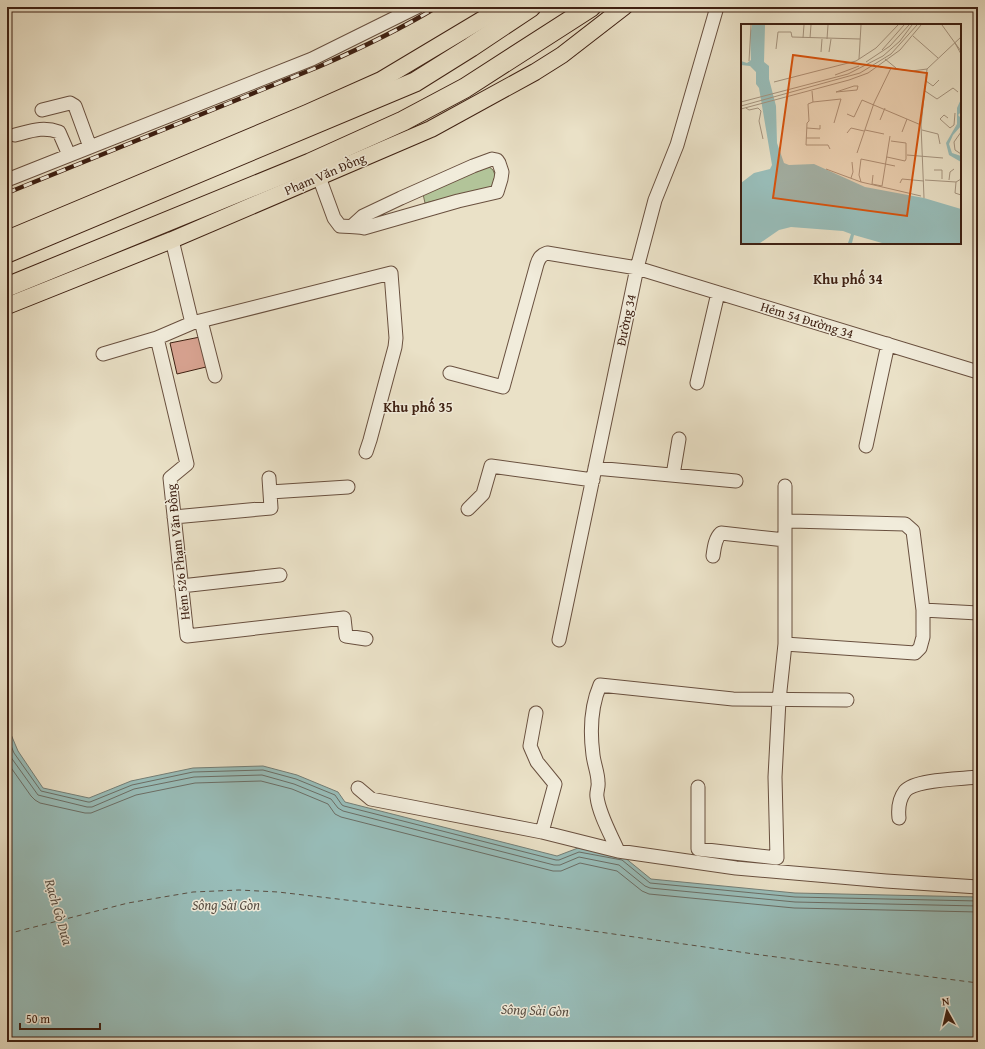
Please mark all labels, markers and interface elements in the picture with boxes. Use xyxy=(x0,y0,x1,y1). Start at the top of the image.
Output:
inset map xyxy=(741,24,961,244)
street label: Phạm Văn Đồng xyxy=(281,148,369,200)
district label: Khu phố 34 xyxy=(813,269,883,289)
street label: Đường 34 xyxy=(611,292,641,348)
street label: Hẻm 54 Đường 34 xyxy=(758,297,856,343)
district label: Khu phố 35 xyxy=(383,397,453,417)
street label: Hẻm 526 Phạm Văn Đồng xyxy=(161,482,195,621)
water label: Rạch Gò Dưa xyxy=(40,876,78,948)
water label: Sông Sài Gòn xyxy=(192,895,260,915)
north arrow xyxy=(927,991,967,1031)
text: N xyxy=(941,993,951,1010)
water label: Sông Sài Gòn xyxy=(501,999,569,1021)
scale bar xyxy=(20,1005,100,1031)
text: 50 m xyxy=(26,1010,50,1027)

